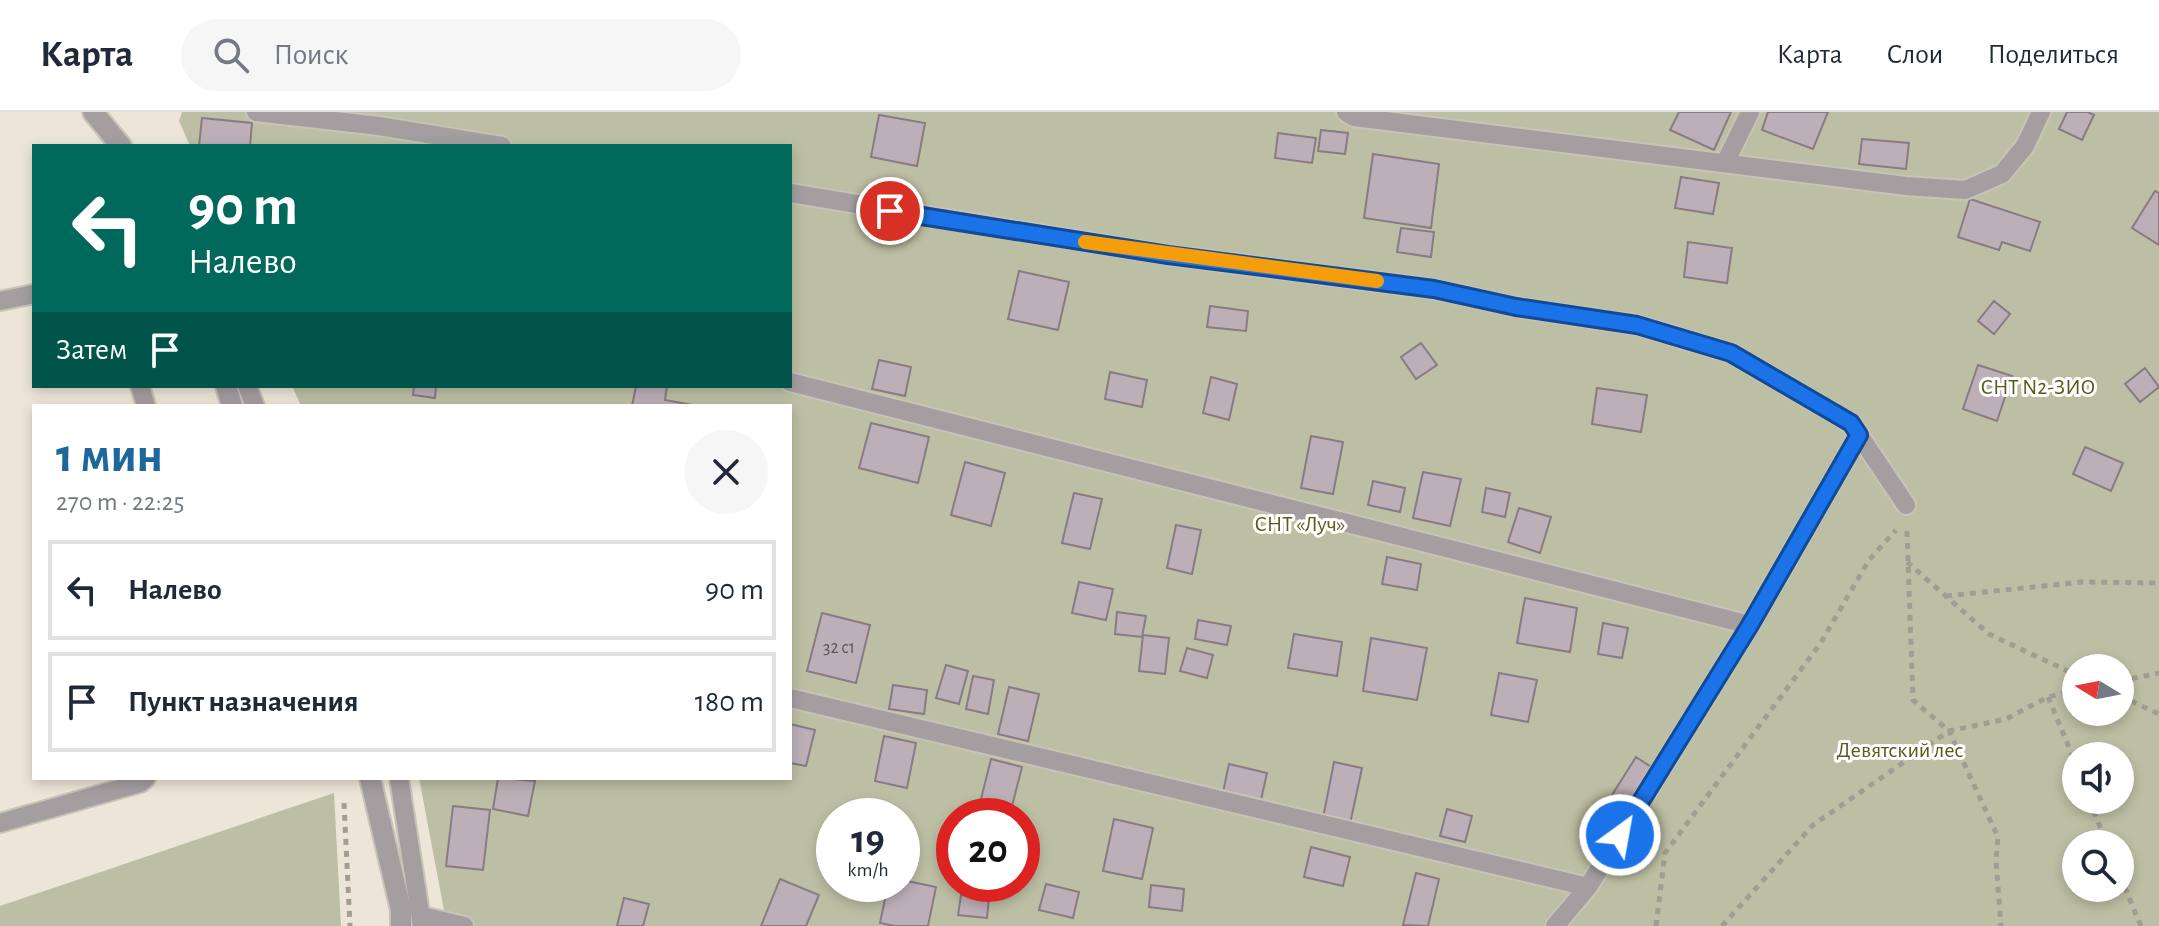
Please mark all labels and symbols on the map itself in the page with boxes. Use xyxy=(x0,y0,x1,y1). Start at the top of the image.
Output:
pin xyxy=(856,177,924,245)
park label: СНТ N2-ЗИО xyxy=(1981,376,2095,398)
park label: СНТ «Луч» xyxy=(1254,513,1346,535)
house number: 32 с1 xyxy=(823,639,855,657)
north arrow xyxy=(2062,654,2134,726)
park label: Девятский лес xyxy=(1837,739,1964,761)
position arrow xyxy=(1578,793,1662,877)
speed limit sign: 20 xyxy=(936,798,1040,902)

